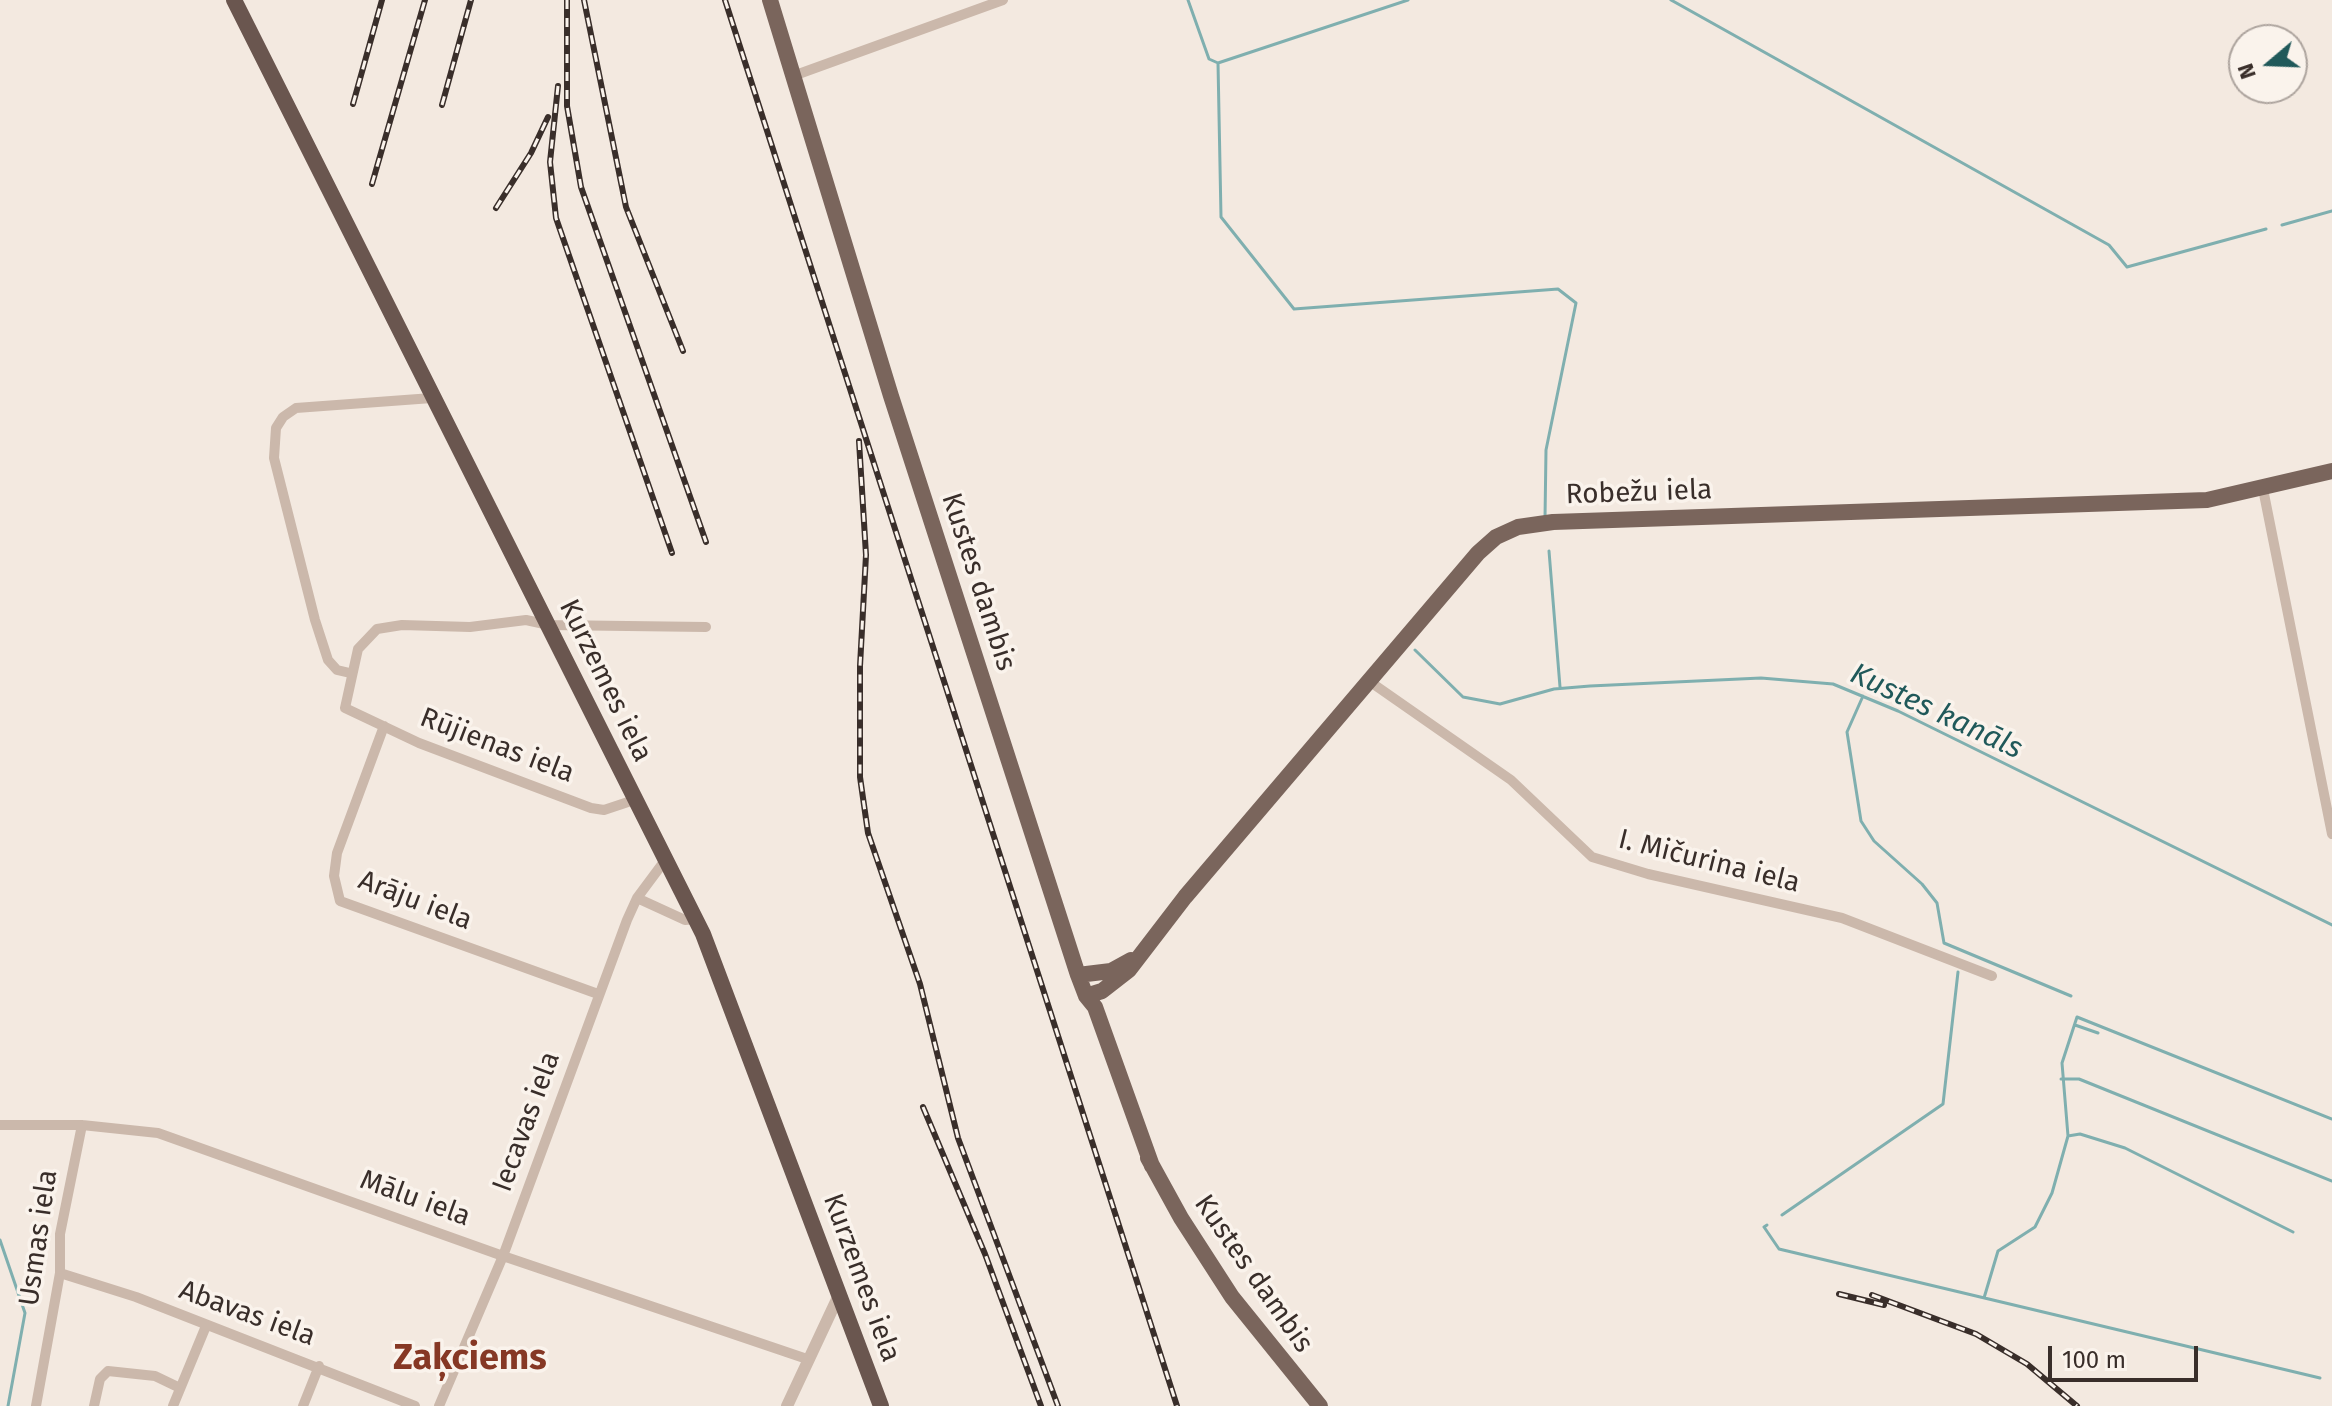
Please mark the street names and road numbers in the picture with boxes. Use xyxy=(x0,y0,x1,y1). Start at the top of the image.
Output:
street label: Robežu iela xyxy=(1565,474,1713,512)
street label: Kustes dambis xyxy=(933,489,1023,675)
street label: Kurzemes iela xyxy=(551,594,659,768)
street label: Rūjienas iela xyxy=(415,701,579,791)
street label: I. Mičurina iela xyxy=(1615,823,1803,901)
street label: Arāju iela xyxy=(354,864,476,938)
street label: Iecavas iela xyxy=(486,1047,568,1197)
street label: Mālu iela xyxy=(355,1164,475,1234)
street label: Usmas iela xyxy=(13,1168,65,1308)
street label: Kurzemes iela xyxy=(815,1189,907,1367)
street label: Kustes dambis xyxy=(1186,1189,1320,1359)
street label: Abavas iela xyxy=(174,1274,320,1354)

